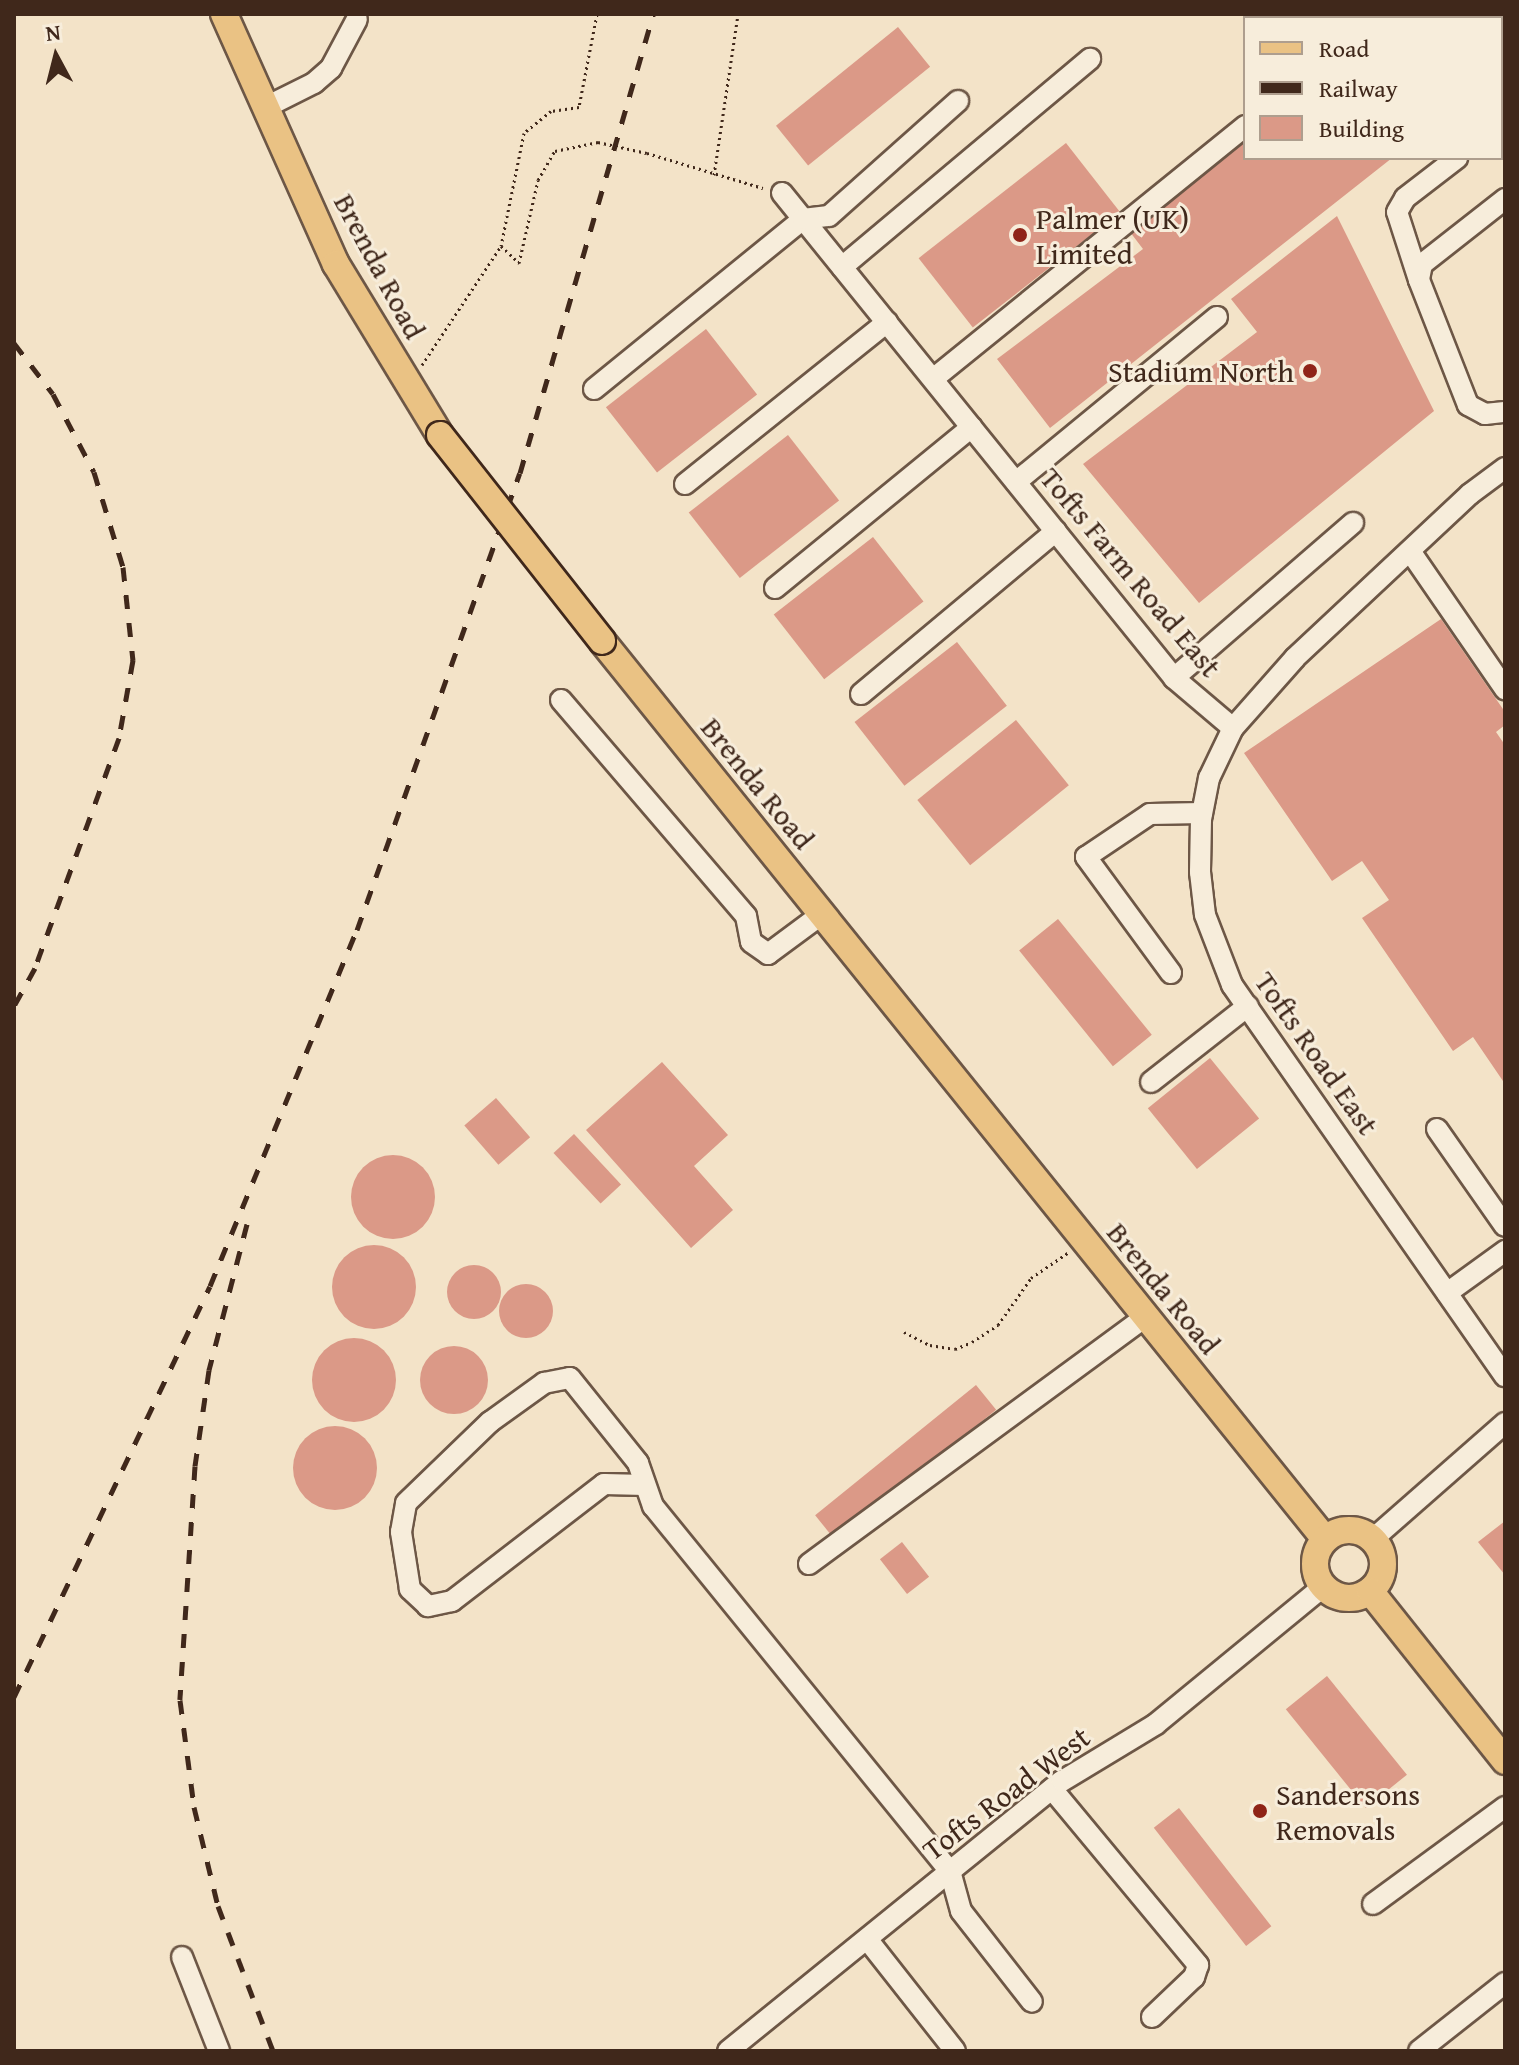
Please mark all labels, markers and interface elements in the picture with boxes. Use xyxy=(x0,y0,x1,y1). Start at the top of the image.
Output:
text: N xyxy=(44,15,62,49)
north arrow xyxy=(16,16,96,96)
legend xyxy=(1243,16,1503,160)
text: Road xyxy=(1319,31,1369,66)
text: Railway xyxy=(1319,71,1398,106)
text: Building xyxy=(1319,111,1404,146)
street label: Brenda Road xyxy=(327,187,433,345)
place label: Palmer (UK) Limited xyxy=(1036,200,1189,270)
marker: Palmer (UK) Limited xyxy=(1011,226,1029,244)
place label: Stadium North xyxy=(1108,353,1294,389)
marker: Stadium North xyxy=(1301,362,1319,380)
street label: Tofts Farm Road East xyxy=(1033,460,1229,684)
street label: Brenda Road xyxy=(694,710,822,856)
street label: Tofts Road East xyxy=(1248,964,1386,1142)
street label: Brenda Road xyxy=(1100,1215,1228,1361)
street label: Tofts Road West xyxy=(915,1718,1097,1868)
place label: Sandersons Removals xyxy=(1276,1776,1420,1846)
marker: Sandersons Removals xyxy=(1251,1802,1269,1820)

